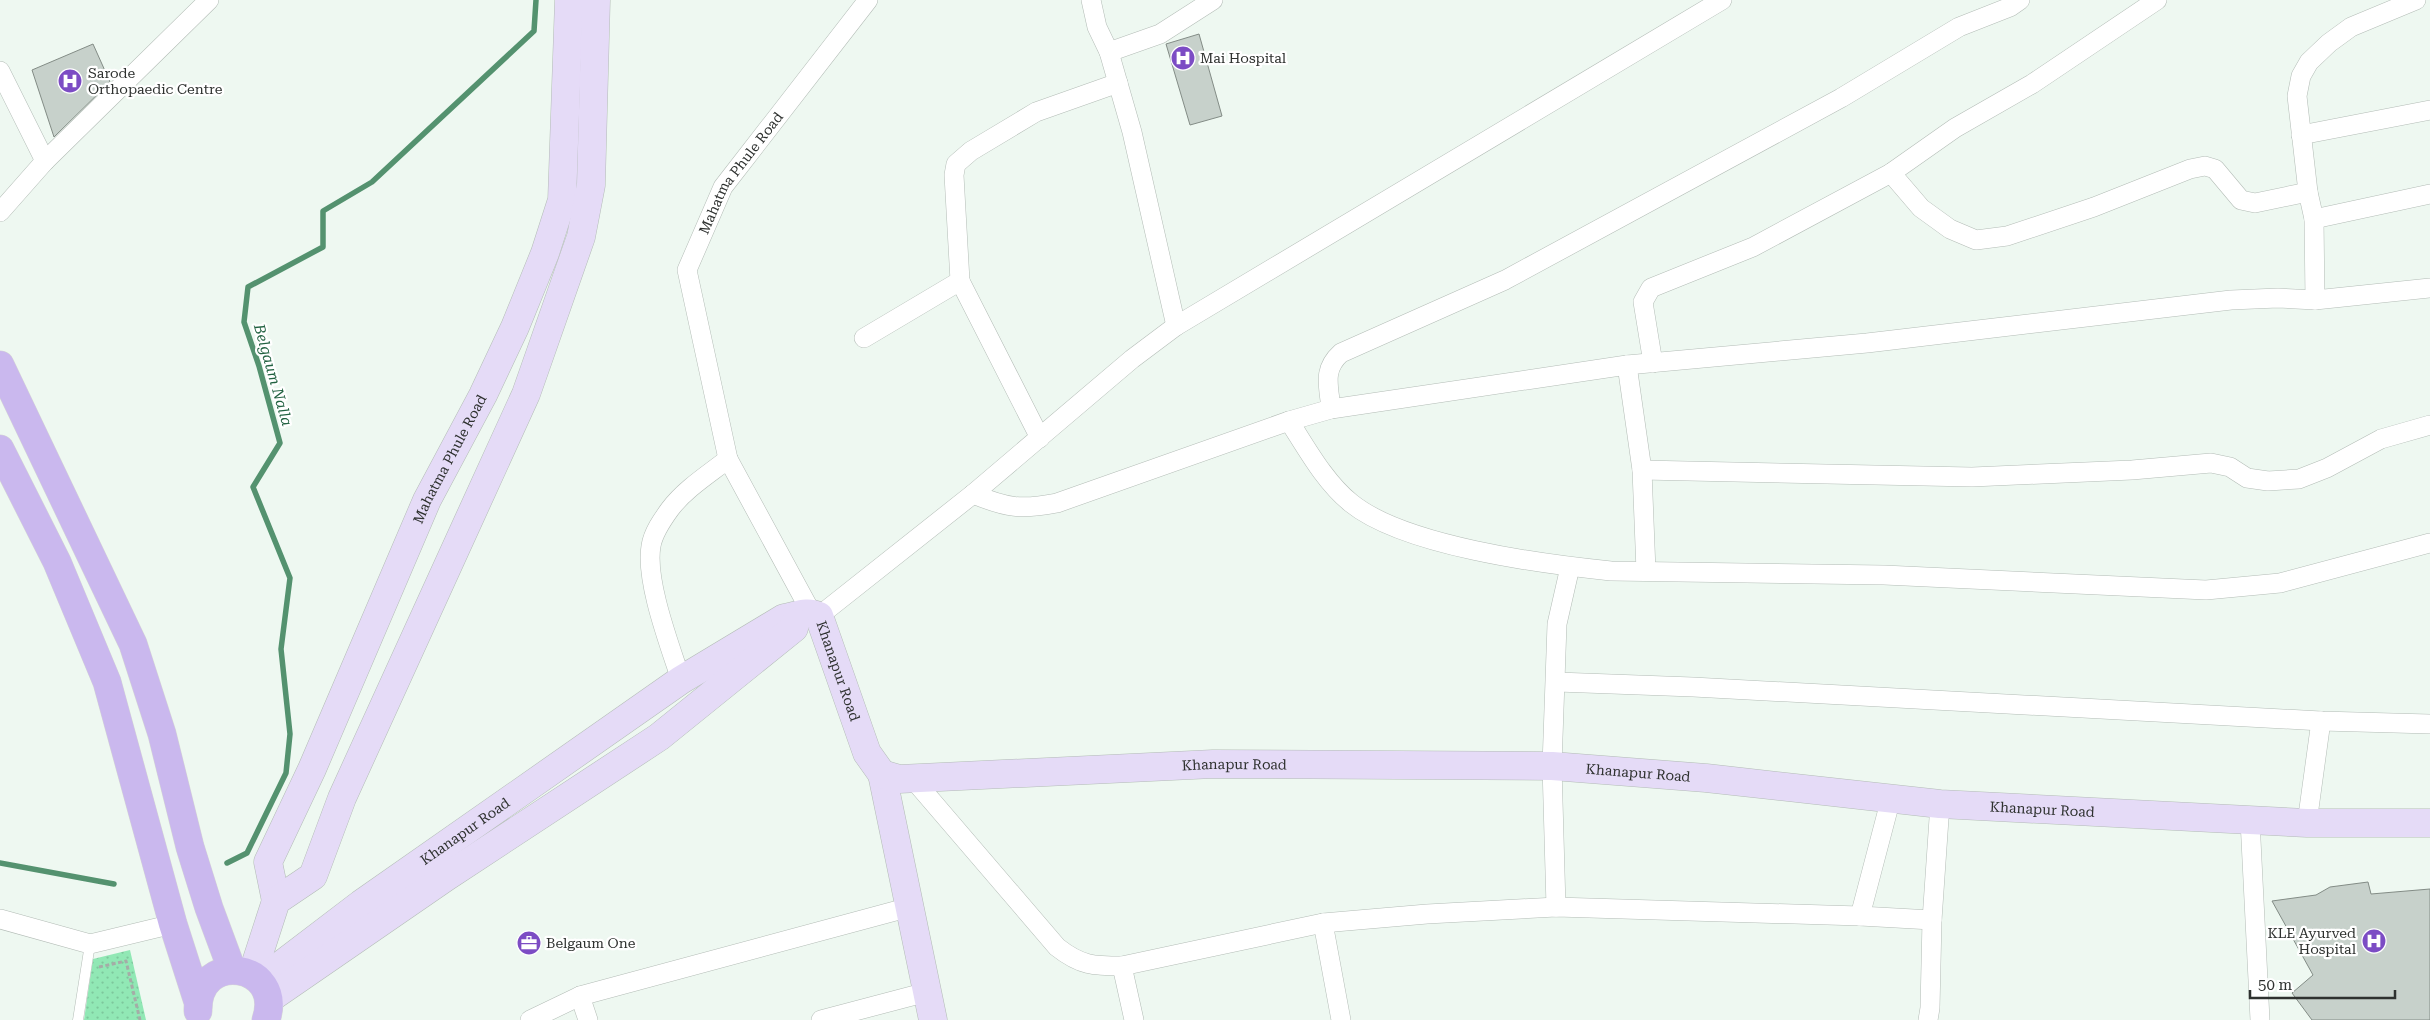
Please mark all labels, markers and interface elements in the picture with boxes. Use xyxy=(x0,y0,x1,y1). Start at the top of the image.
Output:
hospital icon: Mai Hospital xyxy=(1170,45,1196,71)
place label: Mai Hospital xyxy=(1200,50,1287,66)
place label: Sarode Orthopaedic Centre xyxy=(88,65,223,97)
hospital icon: Sarode Orthopaedic Centre xyxy=(57,68,83,94)
street label: Mahatma Phule Road xyxy=(696,109,786,236)
water label: Belgaum Nalla xyxy=(250,321,296,428)
street label: Mahatma Phule Road xyxy=(410,392,490,526)
street label: Khanapur Road xyxy=(813,619,863,723)
street label: Khanapur Road xyxy=(1181,756,1287,773)
street label: Khanapur Road xyxy=(1585,761,1691,785)
street label: Khanapur Road xyxy=(417,794,513,868)
street label: Khanapur Road xyxy=(1989,799,2095,820)
place label: KLE Ayurved Hospital xyxy=(2268,925,2357,957)
hospital icon: KLE Ayurved Hospital xyxy=(2361,928,2387,954)
office icon: Belgaum One xyxy=(516,930,542,956)
place label: Belgaum One xyxy=(546,935,636,951)
scale bar xyxy=(2250,968,2395,1000)
text: 50 m xyxy=(2258,976,2293,994)

